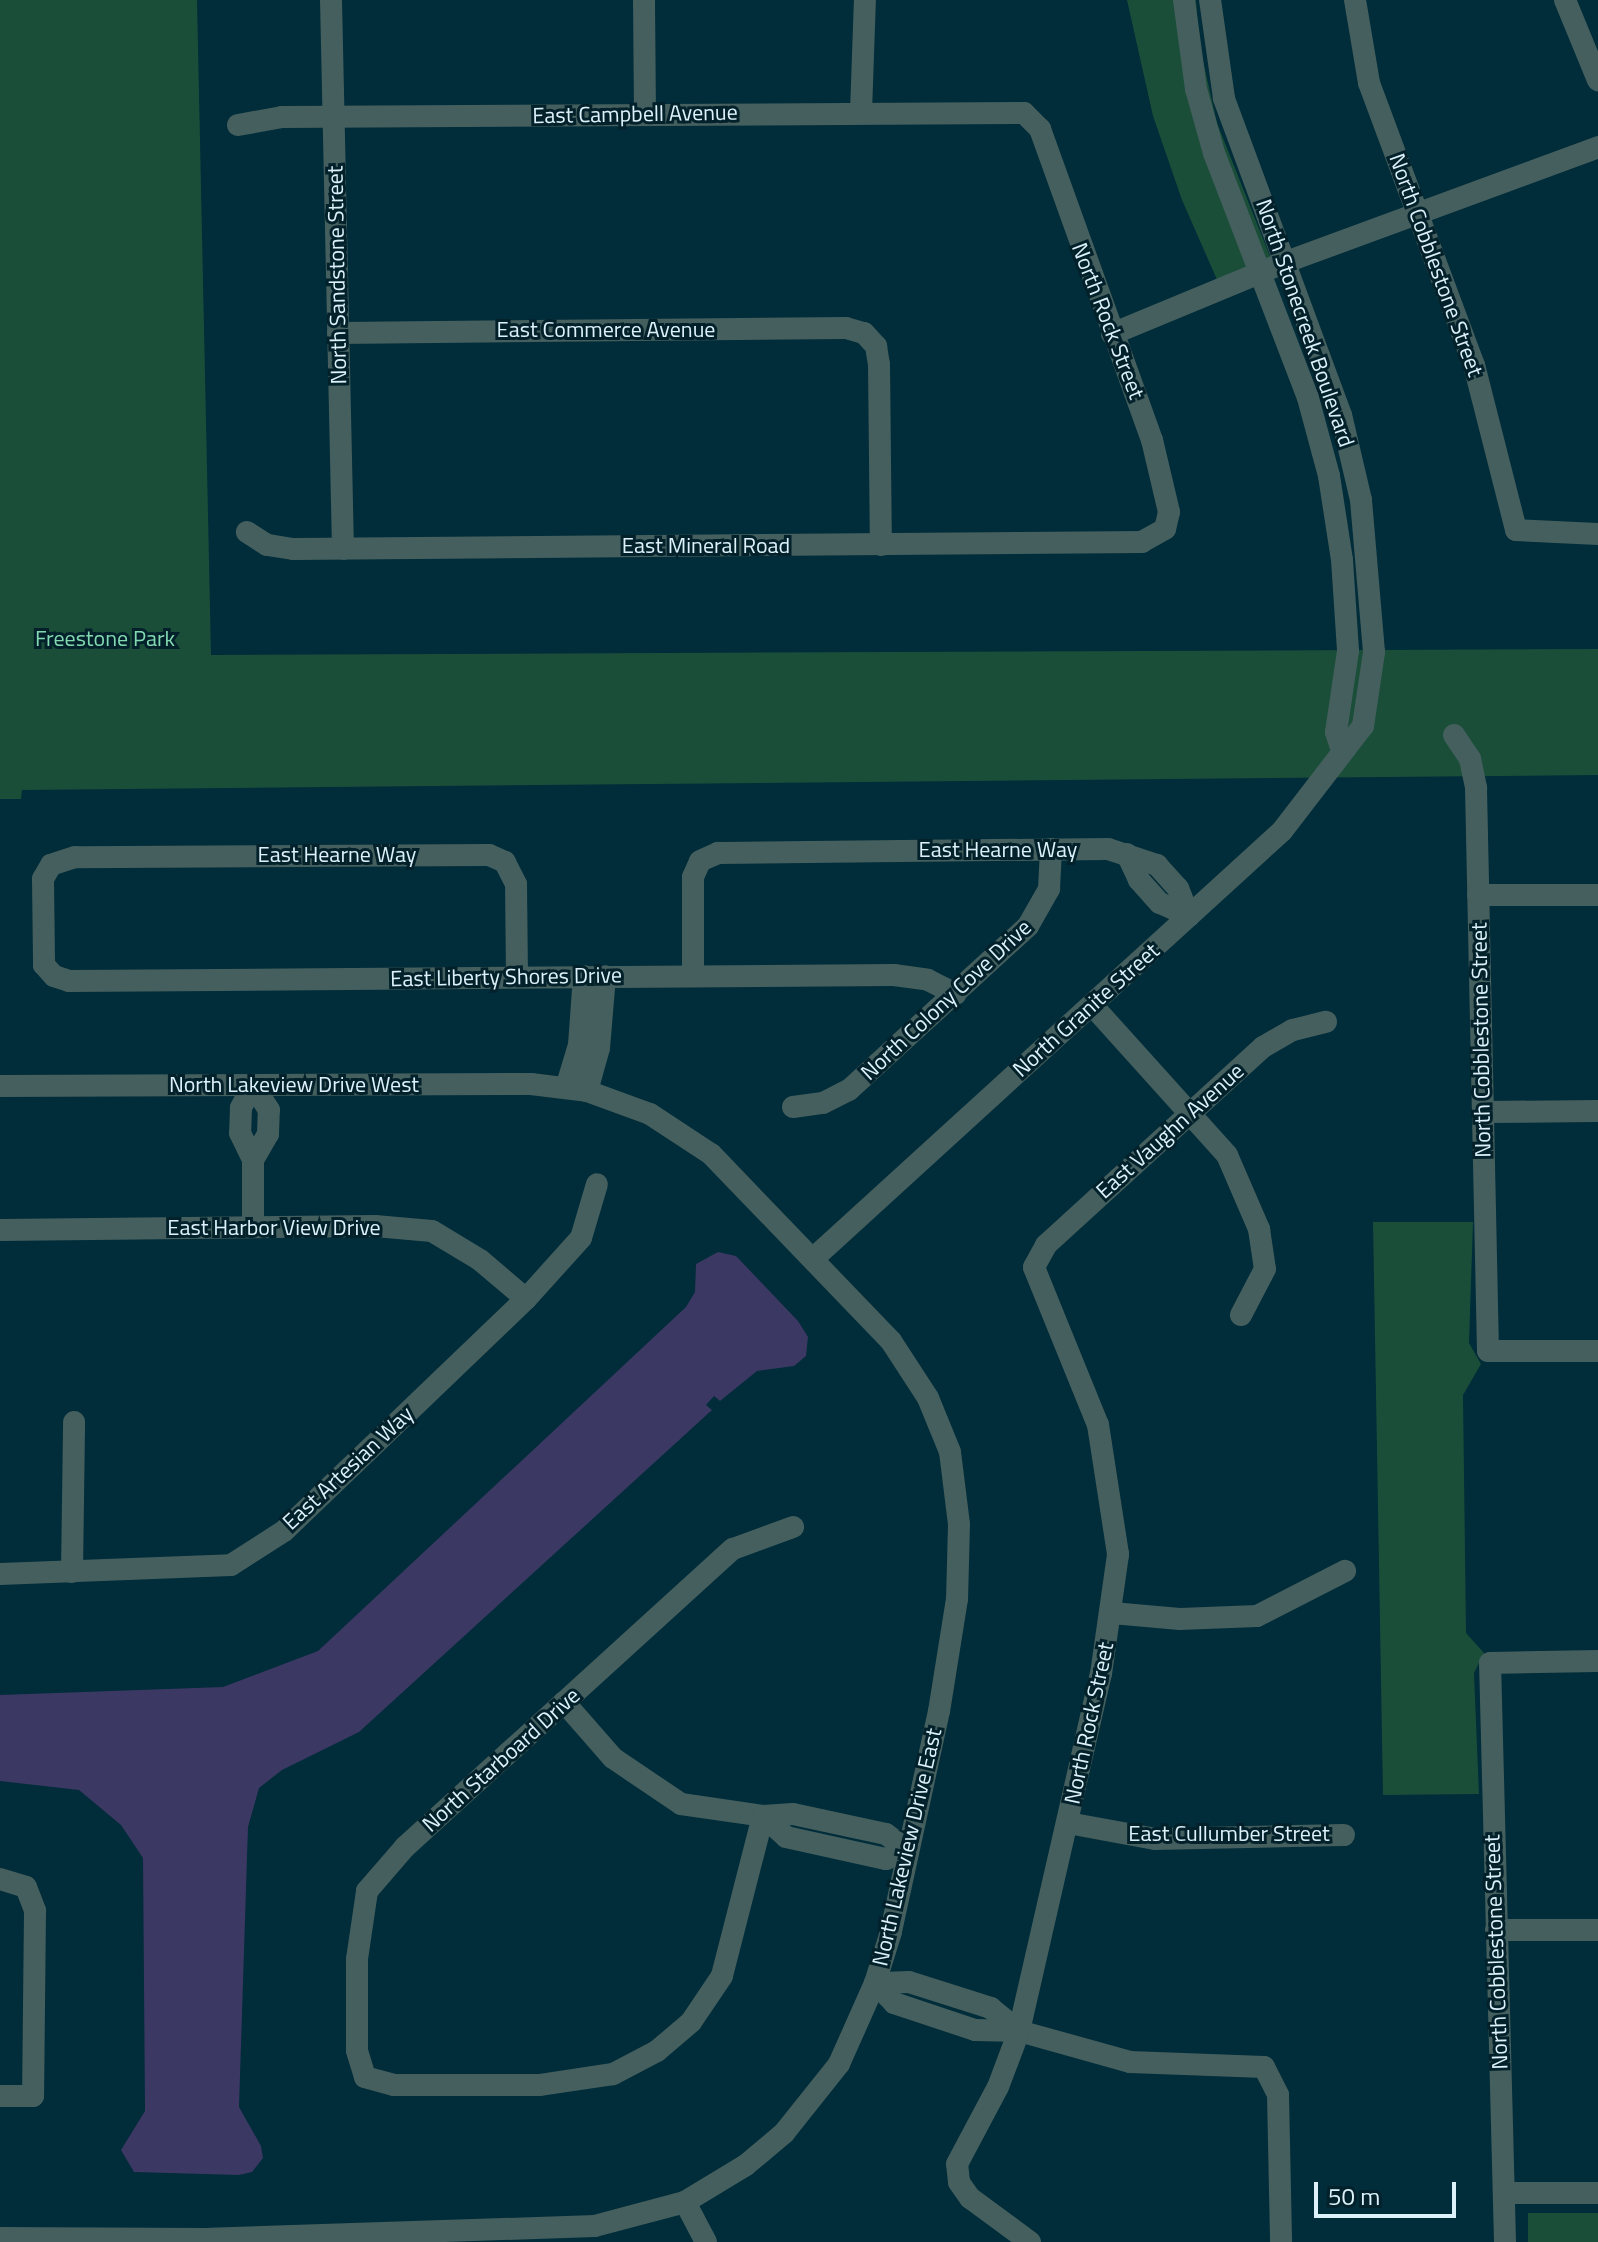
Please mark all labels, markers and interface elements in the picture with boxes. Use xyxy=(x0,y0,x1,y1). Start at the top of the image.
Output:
street label: East Campbell Avenue xyxy=(532,99,738,129)
street label: North Cobblestone Street xyxy=(1383,150,1489,380)
street label: North Sandstone Street xyxy=(322,165,352,385)
street label: North Stonecreek Boulevard xyxy=(1250,196,1360,450)
street label: North Rock Street xyxy=(1066,239,1150,403)
street label: East Commerce Avenue xyxy=(497,317,715,343)
street label: East Mineral Road xyxy=(622,533,790,559)
park label: Freestone Park xyxy=(35,626,175,652)
street label: East Hearne Way xyxy=(919,837,1077,863)
street label: East Hearne Way xyxy=(258,842,416,868)
street label: North Colony Cove Drive xyxy=(855,914,1037,1086)
street label: North Cobblestone Street xyxy=(1466,922,1496,1158)
street label: North Granite Street xyxy=(1007,937,1165,1083)
street label: East Liberty Shores Drive xyxy=(390,962,622,992)
street label: East Vaughn Avenue xyxy=(1091,1058,1249,1204)
street label: North Lakeview Drive West xyxy=(169,1072,419,1098)
street label: East Harbor View Drive xyxy=(167,1215,381,1241)
street label: East Artesian Way xyxy=(277,1401,419,1535)
street label: North Rock Street xyxy=(1059,1640,1119,1806)
street label: North Starboard Drive xyxy=(417,1682,585,1838)
street label: North Lakeview Drive East xyxy=(867,1726,947,1968)
street label: East Cullumber Street xyxy=(1128,1821,1330,1847)
street label: North Cobblestone Street xyxy=(1479,1834,1513,2070)
scale bar xyxy=(1318,2166,1460,2216)
text: 50 m xyxy=(1328,2178,1380,2214)

